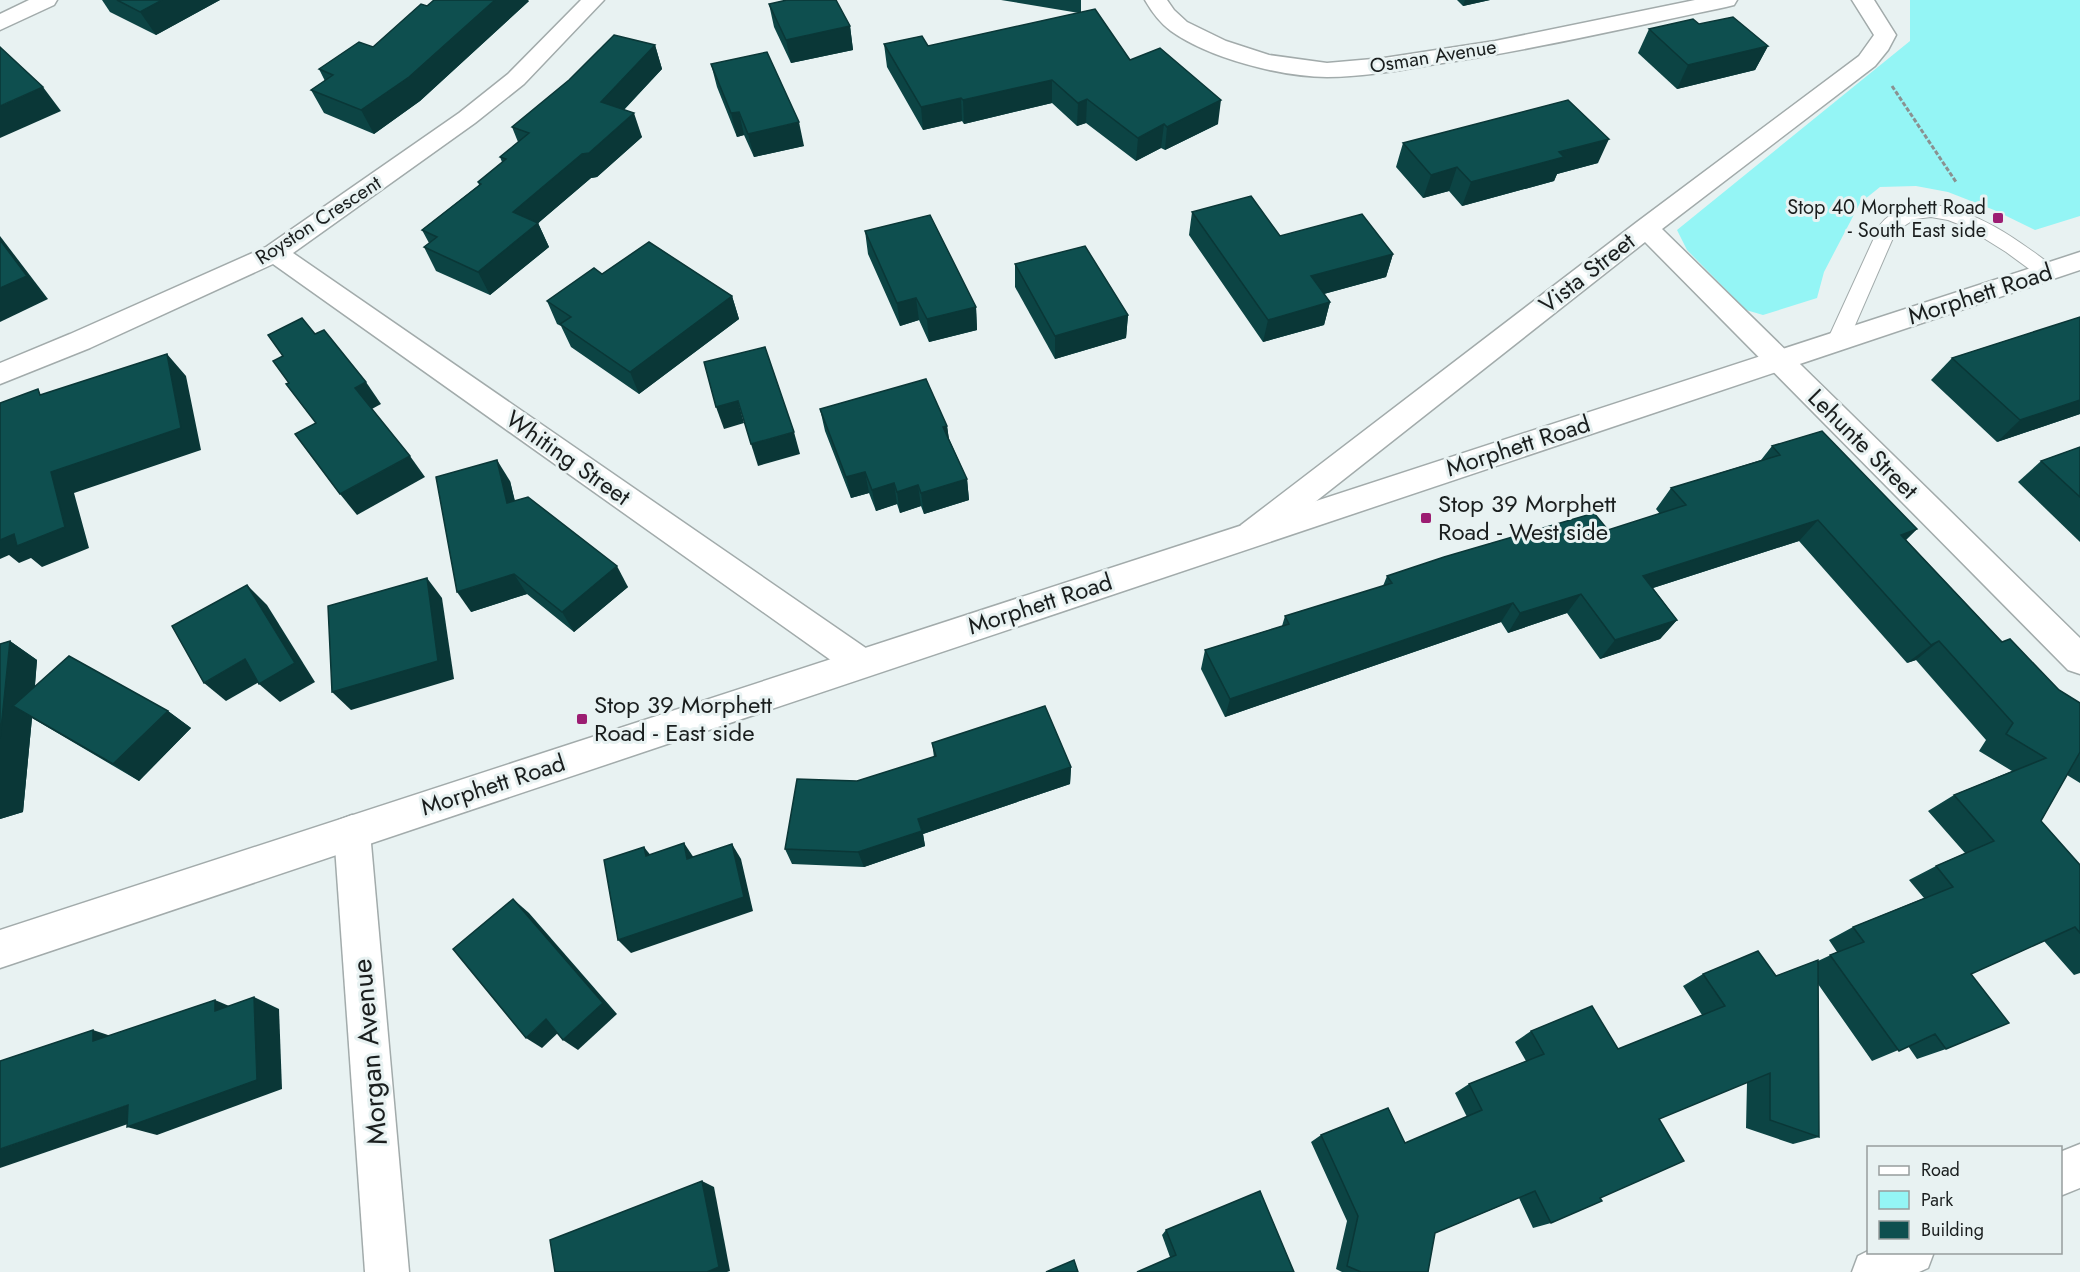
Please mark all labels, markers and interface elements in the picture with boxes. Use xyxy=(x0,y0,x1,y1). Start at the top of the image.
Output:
street label: Osman Avenue xyxy=(1368,32,1499,81)
street label: Royston Crescent xyxy=(250,169,387,272)
place label: Stop 40 Morphett Road - South East side xyxy=(1787,193,1986,245)
marker: Stop 40 Morphett Road - South East side xyxy=(1991,211,2005,225)
street label: Vista Street xyxy=(1531,224,1642,321)
street label: Morphett Road xyxy=(1903,254,2057,333)
street label: Lehunte Street xyxy=(1800,381,1927,507)
street label: Whiting Street xyxy=(499,402,638,514)
street label: Morphett Road xyxy=(1441,406,1595,485)
place label: Stop 39 Morphett Road - West side xyxy=(1438,486,1616,549)
marker: Stop 39 Morphett Road - West side xyxy=(1419,511,1433,525)
street label: Morphett Road xyxy=(963,564,1117,643)
place label: Stop 39 Morphett Road - East side xyxy=(594,687,772,750)
marker: Stop 39 Morphett Road - East side xyxy=(575,712,589,726)
street label: Morphett Road xyxy=(416,745,570,824)
street label: Morgan Avenue xyxy=(341,957,398,1147)
legend xyxy=(1867,1146,2062,1254)
text: Road xyxy=(1921,1157,1960,1183)
text: Park xyxy=(1921,1187,1953,1213)
text: Building xyxy=(1921,1217,1984,1243)

